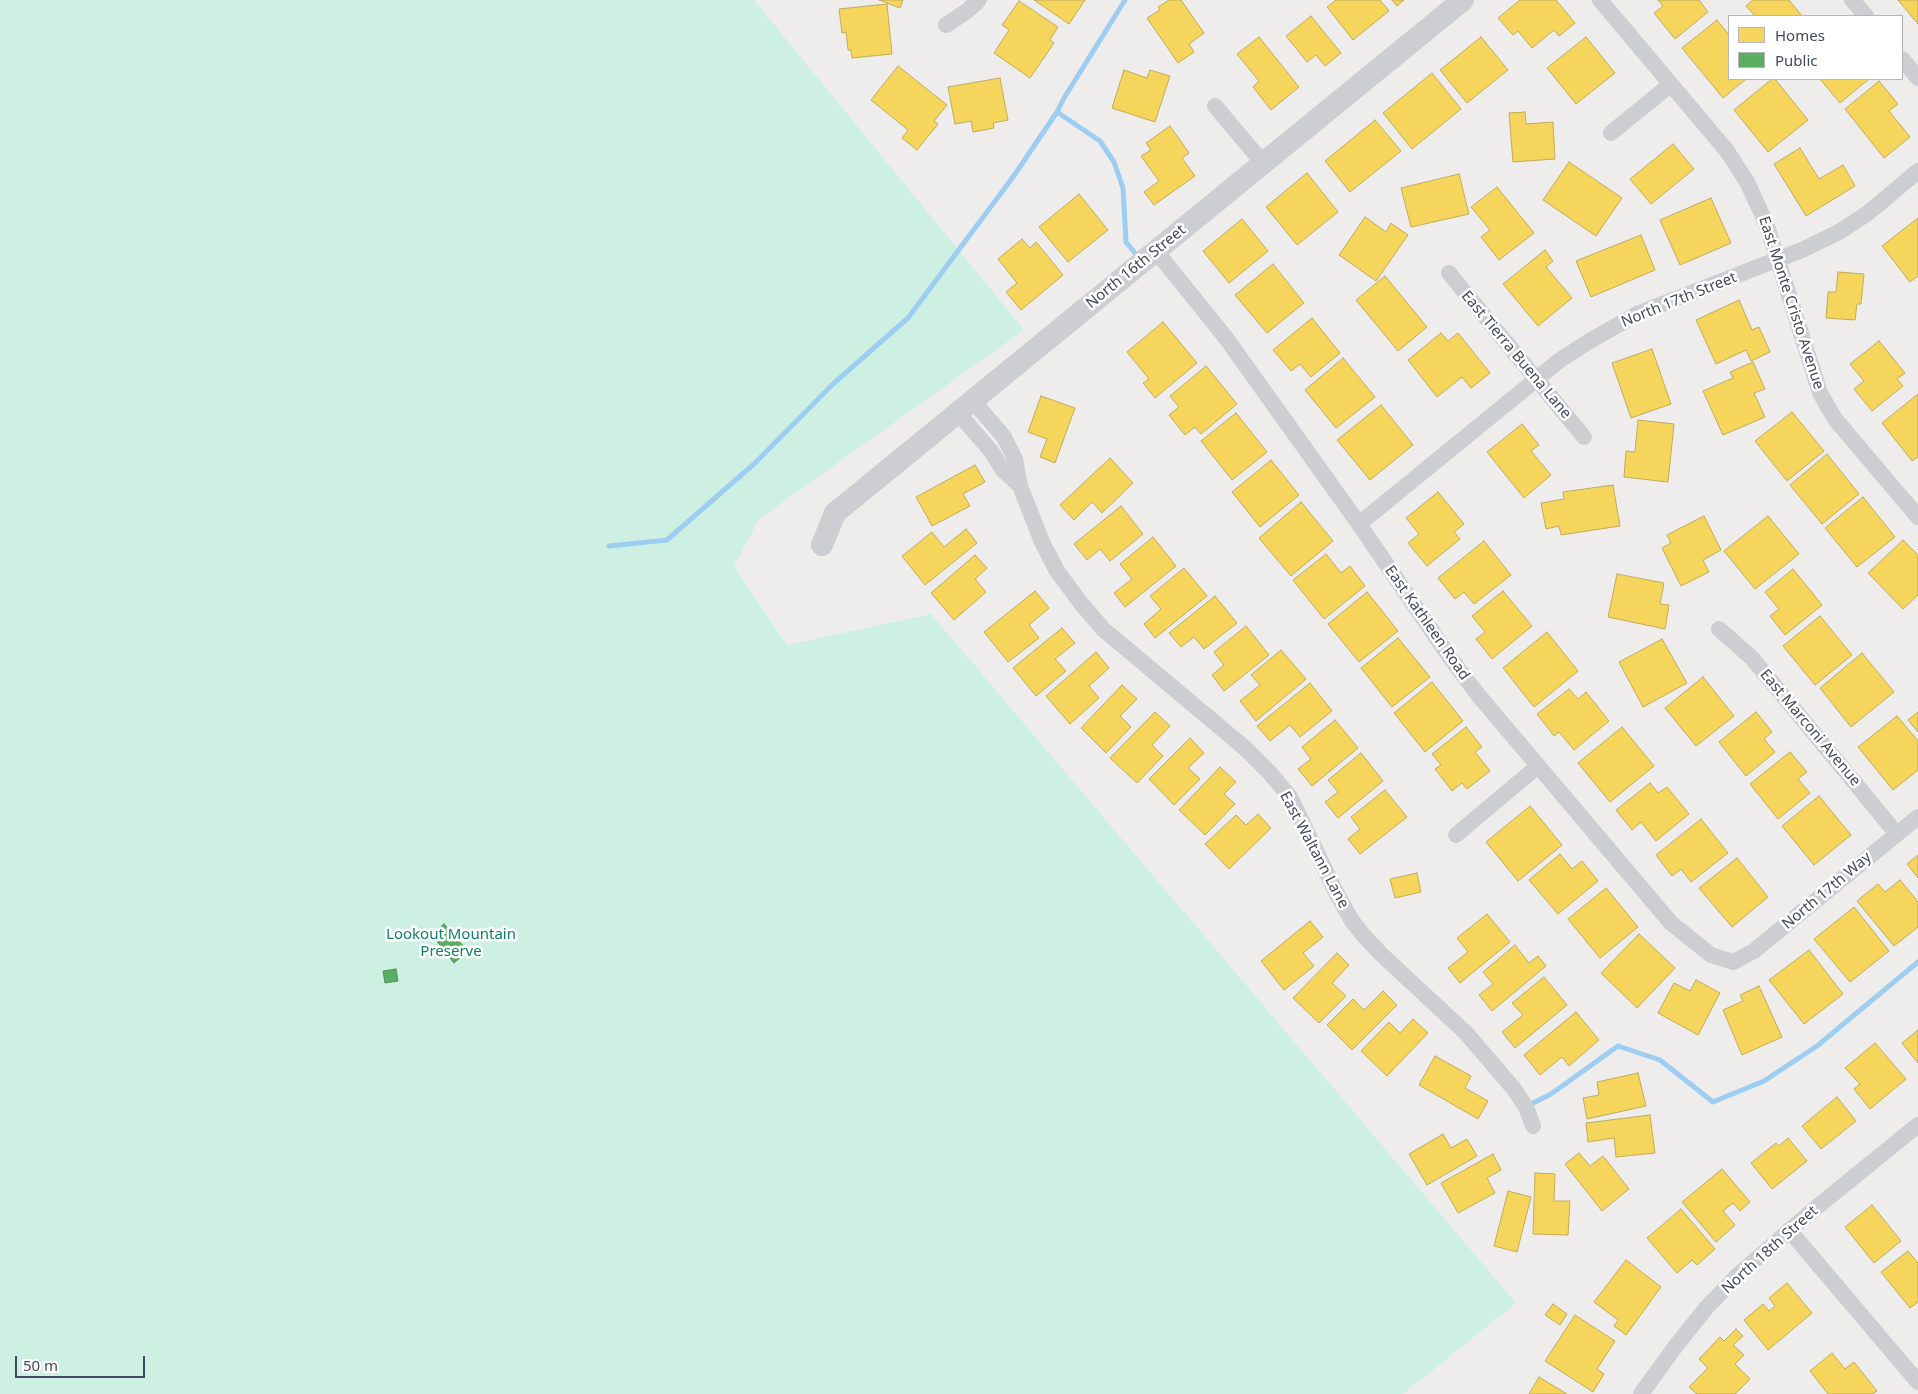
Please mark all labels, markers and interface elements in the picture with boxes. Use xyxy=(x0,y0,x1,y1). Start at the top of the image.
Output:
legend xyxy=(1728,15,1903,80)
text: Homes xyxy=(1775,25,1825,45)
text: Public xyxy=(1775,50,1818,70)
street label: East Monte Cristo Avenue xyxy=(1755,214,1827,392)
street label: North 16th Street xyxy=(1083,221,1189,313)
street label: North 17th Street xyxy=(1619,269,1739,331)
street label: East Tierra Buena Lane xyxy=(1457,287,1575,423)
street label: East Kathleen Road xyxy=(1381,562,1473,684)
street label: East Marconi Avenue xyxy=(1756,666,1864,790)
street label: East Waltann Lane xyxy=(1276,789,1352,911)
street label: North 17th Way xyxy=(1779,849,1875,933)
park label: Lookout Mountain Preserve xyxy=(386,926,516,961)
street label: North 18th Street xyxy=(1718,1202,1822,1298)
scale bar xyxy=(18,1346,148,1378)
text: 50 m xyxy=(23,1355,58,1375)

